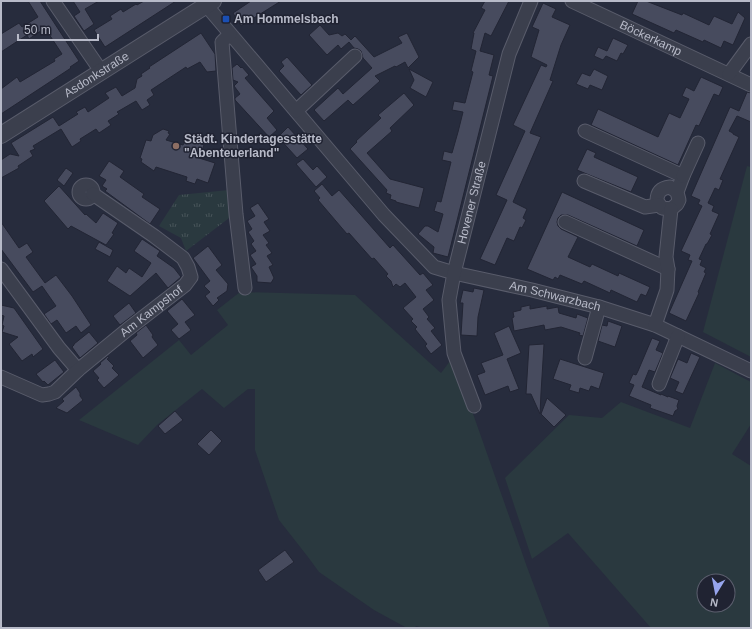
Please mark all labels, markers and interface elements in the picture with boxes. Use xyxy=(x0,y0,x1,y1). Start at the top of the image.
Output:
place label: Am Hommelsbach xyxy=(234,12,339,26)
marker: Am Hommelsbach xyxy=(221,14,231,24)
scale bar xyxy=(18,16,98,42)
street label: Böckerkamp xyxy=(618,17,684,59)
text: 50 m xyxy=(24,23,51,37)
street label: Asdonkstraße xyxy=(61,49,132,100)
place label: Städt. Kindertagesstätte "Abenteuerland" xyxy=(184,132,322,160)
marker: Städt. Kindertagesstätte "Abenteuerland" xyxy=(171,141,181,151)
street label: Hovener Straße xyxy=(455,159,489,245)
street label: Am Schwarzbach xyxy=(508,278,602,314)
street label: Am Kampshof xyxy=(117,282,186,340)
north arrow xyxy=(696,573,736,613)
text: N xyxy=(709,596,719,609)

